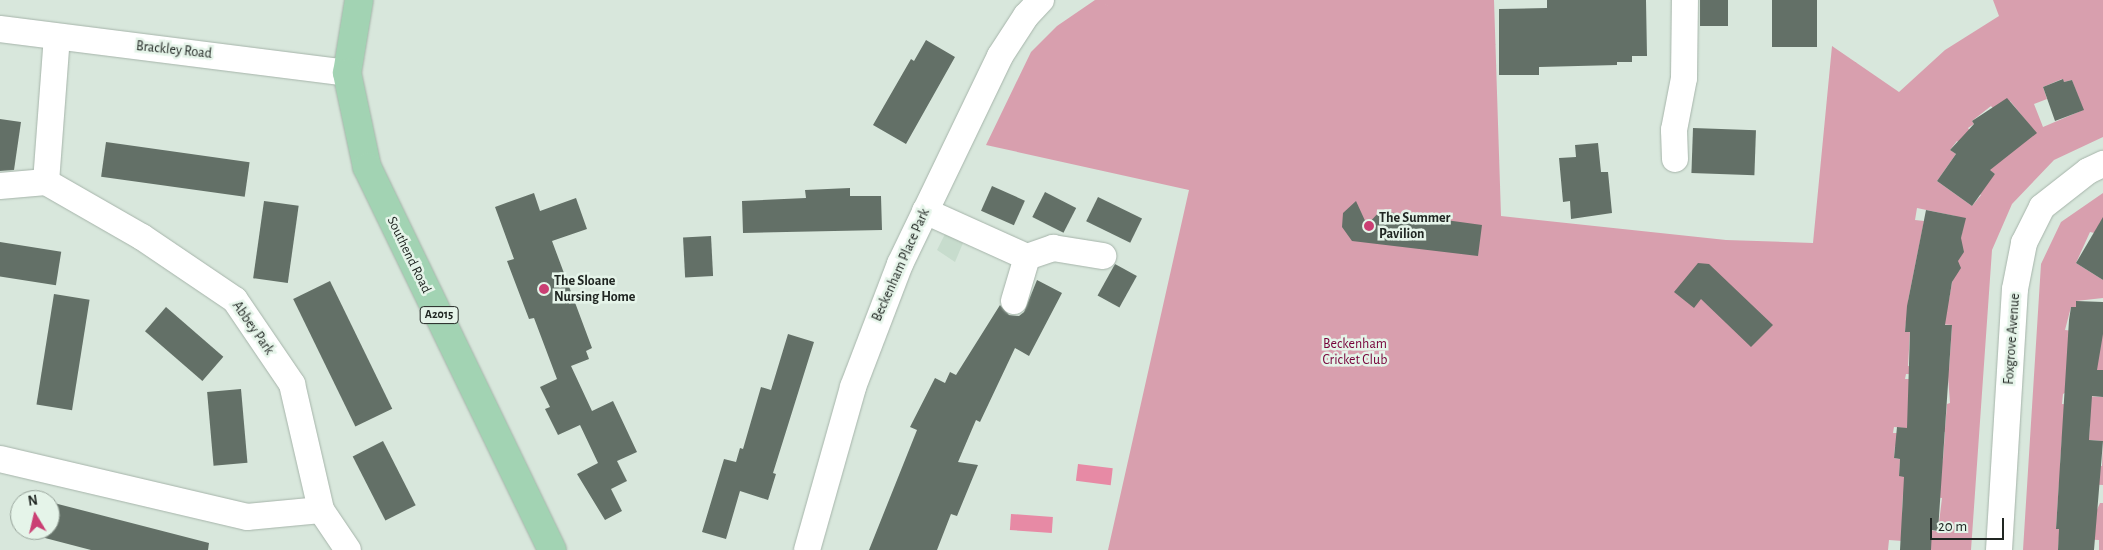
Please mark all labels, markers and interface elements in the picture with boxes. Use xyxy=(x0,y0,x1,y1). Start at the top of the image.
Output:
street label: Brackley Road xyxy=(135,38,213,62)
street label: Beckenham Place Park xyxy=(869,206,933,324)
place label: The Summer Pavilion xyxy=(1379,210,1450,242)
street label: Southend Road xyxy=(383,214,435,296)
marker: The Summer Pavilion xyxy=(1363,220,1375,232)
place label: The Sloane Nursing Home xyxy=(554,273,635,306)
marker: The Sloane Nursing Home xyxy=(538,283,550,295)
street label: Foxgrove Avenue xyxy=(2000,293,2024,385)
street label: Abbey Park xyxy=(229,298,277,358)
road number: A2015 xyxy=(419,306,459,324)
park label: Beckenham Cricket Club xyxy=(1323,336,1387,368)
north arrow xyxy=(10,490,60,540)
text: N xyxy=(27,493,39,509)
scale bar xyxy=(1933,508,2007,540)
text: 20 m xyxy=(1938,519,1967,534)

